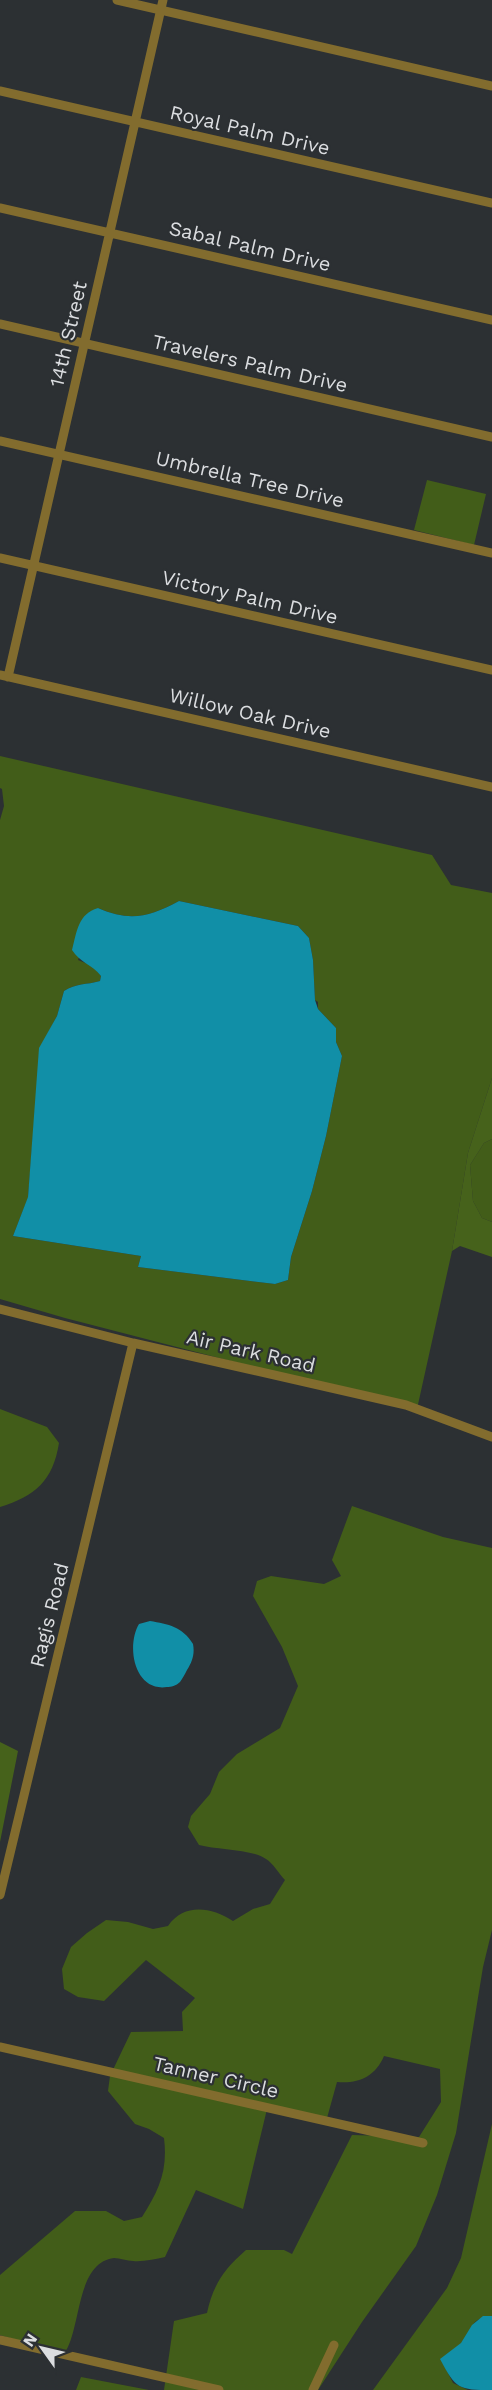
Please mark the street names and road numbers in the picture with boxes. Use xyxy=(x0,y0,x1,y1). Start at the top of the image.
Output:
street label: Royal Palm Drive xyxy=(168,100,332,160)
street label: Sabal Palm Drive xyxy=(167,216,333,276)
street label: 14th Street xyxy=(44,278,92,389)
street label: Travelers Palm Drive xyxy=(150,329,350,397)
street label: Umbrella Tree Drive xyxy=(153,446,347,512)
street label: Victory Palm Drive xyxy=(160,565,340,629)
street label: Willow Oak Drive xyxy=(167,683,333,743)
street label: Air Park Road xyxy=(184,1325,318,1377)
street label: Ragis Road xyxy=(24,1560,74,1670)
street label: Tanner Circle xyxy=(151,2051,281,2103)

